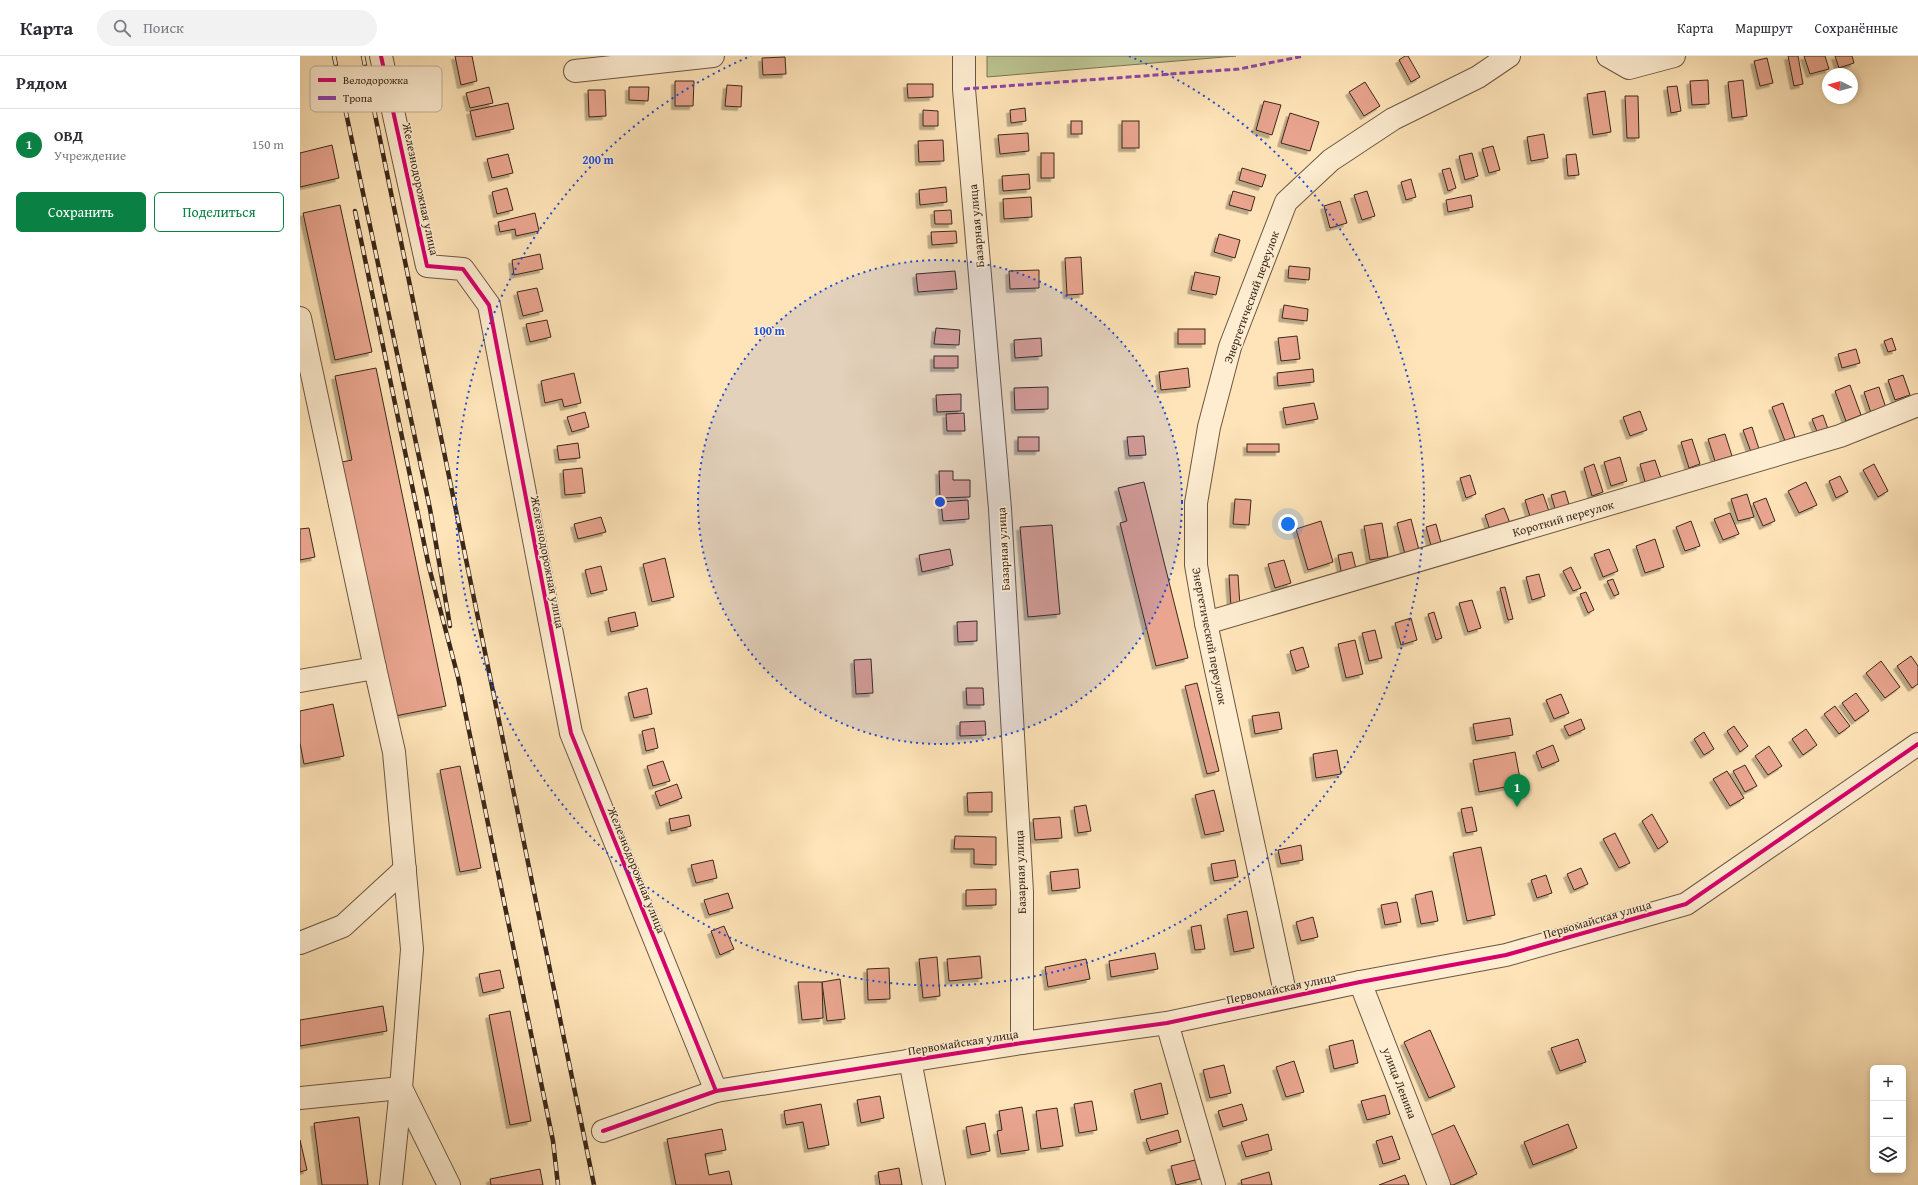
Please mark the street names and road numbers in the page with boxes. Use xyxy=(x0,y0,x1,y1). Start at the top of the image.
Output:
street label: Железнодорожная улица xyxy=(398,120,443,257)
street label: Базарная улица xyxy=(964,183,988,268)
street label: Энергетический переулок xyxy=(1219,228,1283,366)
street label: Железнодорожная улица xyxy=(527,493,569,630)
street label: Короткий переулок xyxy=(1510,495,1616,541)
street label: Базарная улица xyxy=(992,506,1014,591)
street label: Энергетический переулок xyxy=(1188,566,1232,707)
street label: Железнодорожная улица xyxy=(604,803,670,936)
street label: Базарная улица xyxy=(1010,830,1030,914)
street label: Первомайская улица xyxy=(1541,895,1653,943)
street label: Первомайская улица xyxy=(1225,968,1338,1008)
street label: Первомайская улица xyxy=(907,1025,1020,1059)
street label: улица Ленина xyxy=(1378,1044,1421,1121)

